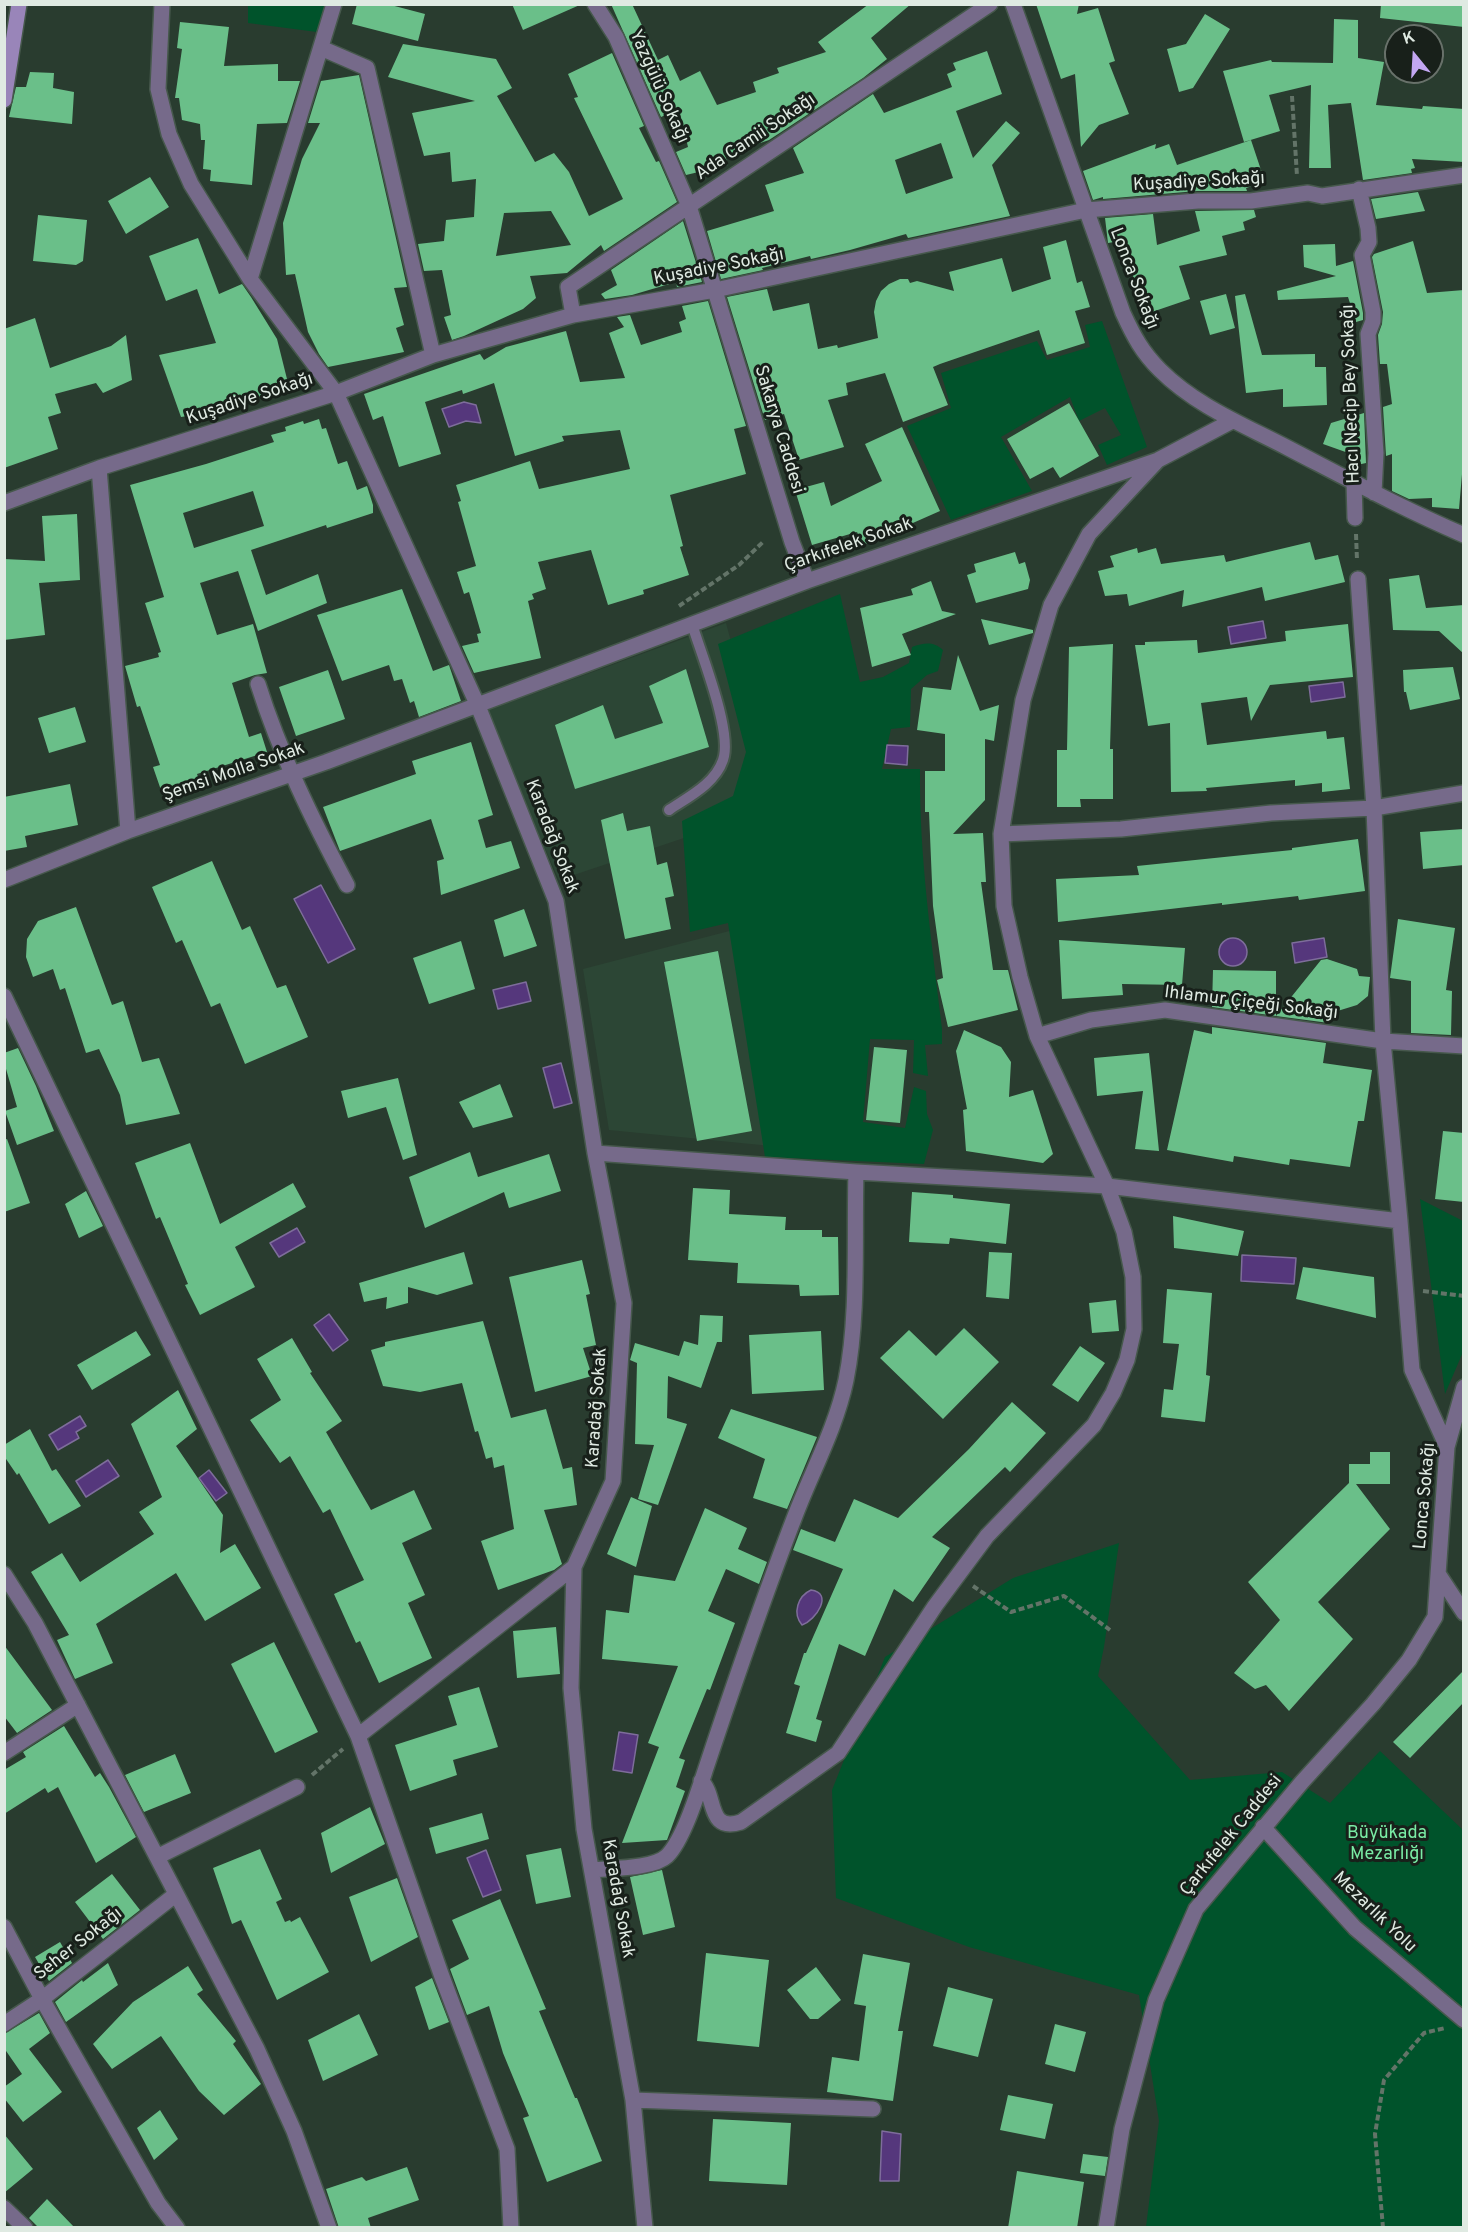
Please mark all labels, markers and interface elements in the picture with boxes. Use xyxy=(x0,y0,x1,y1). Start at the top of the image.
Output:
north arrow xyxy=(1384,24,1444,84)
street label: Yazgülü Sokağı xyxy=(623,27,693,147)
text: K xyxy=(1401,28,1418,50)
street label: Ada Camii Sokağı xyxy=(692,90,820,186)
street label: Kuşadiye Sokağı xyxy=(1132,169,1266,197)
street label: Lonca Sokağı xyxy=(1104,225,1162,333)
street label: Kuşadiye Sokağı xyxy=(652,245,786,291)
street label: Hacı Necip Bey Sokağı xyxy=(1338,304,1366,484)
street label: Sakarya Caddesi xyxy=(748,363,808,497)
street label: Kuşadiye Sokağı xyxy=(184,369,316,431)
street label: Çarkıfelek Sokak xyxy=(782,514,916,578)
street label: Şemsi Molla Sokak xyxy=(160,739,308,807)
street label: Karadağ Sokak xyxy=(519,777,583,897)
street label: Ihlamur Çiçeği Sokağı xyxy=(1163,983,1339,1025)
street label: Karadağ Sokak xyxy=(583,1347,613,1469)
street label: Lonca Sokağı xyxy=(1411,1442,1441,1550)
street label: Çarkıfelek Caddesi xyxy=(1176,1771,1288,1901)
park label: Büyükada Mezarlığı xyxy=(1347,1823,1427,1866)
street label: Karadağ Sokak xyxy=(596,1838,638,1960)
street label: Mezarlık Yolu xyxy=(1328,1868,1420,1958)
street label: Seher Sokağı xyxy=(31,1904,127,1986)

